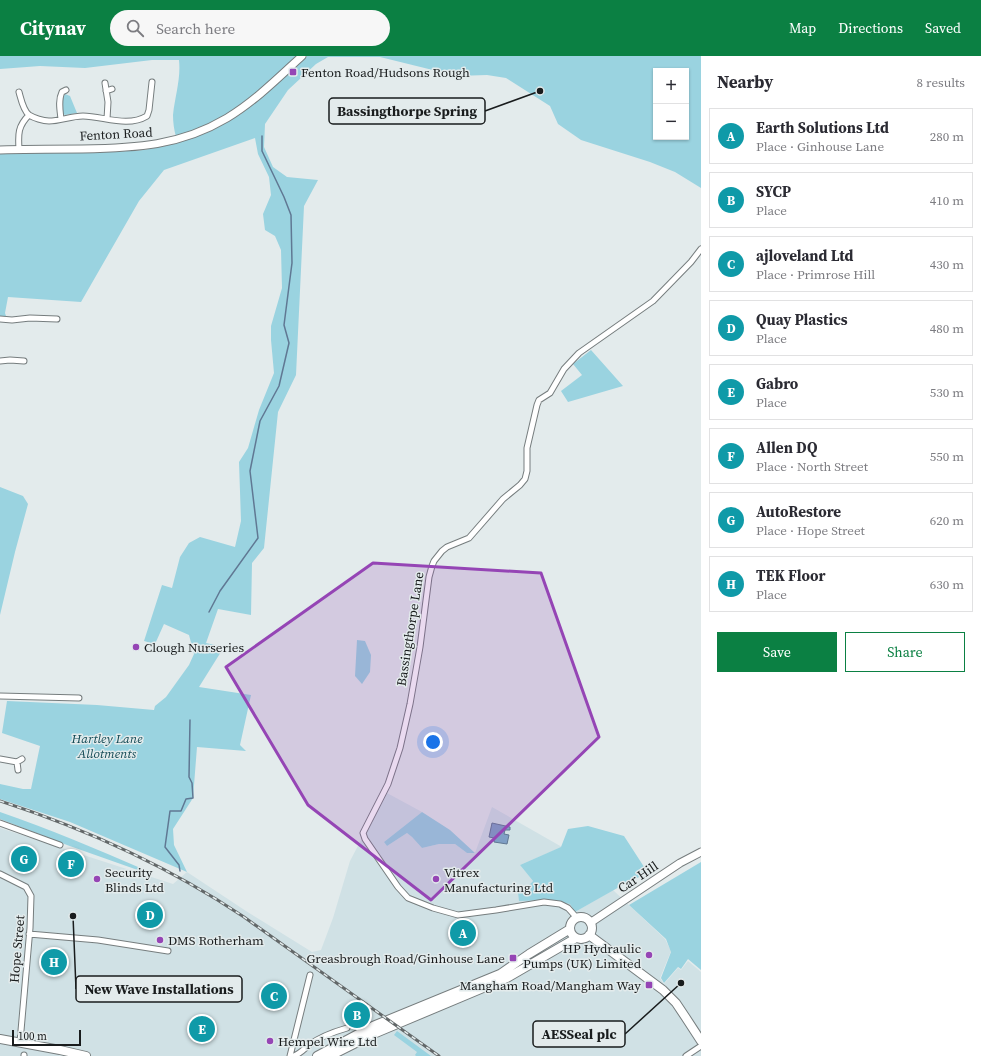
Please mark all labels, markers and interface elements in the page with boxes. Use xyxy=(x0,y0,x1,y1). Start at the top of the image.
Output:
search box xyxy=(110,10,390,46)
text: Citynav xyxy=(20,15,86,41)
icon: search xyxy=(124,17,146,39)
text: Search here xyxy=(156,18,235,39)
text: Map xyxy=(789,18,816,38)
text: Directions xyxy=(838,18,903,38)
text: Saved xyxy=(925,18,961,38)
place label: Fenton Road/Hudsons Rough xyxy=(301,64,470,81)
marker: Fenton Road/Hudsons Rough xyxy=(288,67,298,77)
map controls xyxy=(653,68,689,140)
button: + xyxy=(653,68,689,104)
text: Nearby xyxy=(717,70,773,94)
text: 8 results xyxy=(917,74,965,91)
callout: Bassingthorpe Spring xyxy=(329,98,485,124)
text: Bassingthorpe Spring xyxy=(337,101,477,121)
button: − xyxy=(653,104,689,140)
text: Earth Solutions Ltd xyxy=(756,117,889,138)
street label: Fenton Road xyxy=(79,124,154,144)
text: A xyxy=(727,128,735,145)
text: 280 m xyxy=(930,128,964,145)
text: Place · Ginhouse Lane xyxy=(756,138,884,155)
text: SYCP xyxy=(756,181,791,202)
text: B xyxy=(727,192,735,209)
text: 410 m xyxy=(930,192,964,209)
text: Place xyxy=(756,202,787,219)
text: ajloveland Ltd xyxy=(756,245,854,266)
text: C xyxy=(727,256,735,273)
text: 430 m xyxy=(930,256,964,273)
text: Place · Primrose Hill xyxy=(756,266,875,283)
text: Quay Plastics xyxy=(756,309,848,330)
text: D xyxy=(726,320,736,337)
text: 480 m xyxy=(930,320,964,337)
text: Place xyxy=(756,330,787,347)
text: Gabro xyxy=(756,373,798,394)
text: E xyxy=(727,384,735,401)
text: 530 m xyxy=(930,384,964,401)
text: Place xyxy=(756,394,787,411)
text: Allen DQ xyxy=(756,437,817,458)
text: F xyxy=(727,448,735,465)
text: 550 m xyxy=(930,448,964,465)
text: Place · North Street xyxy=(756,458,868,475)
text: AutoRestore xyxy=(756,501,841,522)
text: G xyxy=(727,512,735,529)
text: 620 m xyxy=(930,512,964,529)
text: Place · Hope Street xyxy=(756,522,865,539)
text: TEK Floor xyxy=(756,565,826,586)
street label: Bassingthorpe Lane xyxy=(393,570,427,687)
text: H xyxy=(726,576,736,593)
text: 630 m xyxy=(930,576,964,593)
text: Place xyxy=(756,586,787,603)
button: Save xyxy=(717,632,837,672)
button: Share xyxy=(845,632,965,672)
place label: Clough Nurseries xyxy=(144,639,244,656)
marker: Clough Nurseries xyxy=(131,642,141,652)
park label: Hartley Lane Allotments xyxy=(71,730,143,762)
your location xyxy=(423,732,443,752)
pin: G xyxy=(11,844,37,874)
pin: F xyxy=(58,849,84,879)
street label: Car Hill xyxy=(615,857,662,897)
place label: Security Blinds Ltd xyxy=(105,864,165,896)
place label: Vitrex Manufacturing Ltd xyxy=(444,864,554,896)
marker: Security Blinds Ltd xyxy=(92,874,102,884)
marker: Vitrex Manufacturing Ltd xyxy=(431,874,441,884)
pin: D xyxy=(137,900,163,930)
street label: Hope Street xyxy=(6,914,28,984)
pin: A xyxy=(450,918,476,948)
place label: DMS Rotherham xyxy=(168,932,264,949)
marker: DMS Rotherham xyxy=(155,935,165,945)
place label: HP Hydraulic Pumps (UK) Limited xyxy=(523,940,642,972)
pin: H xyxy=(41,947,67,977)
place label: Greasbrough Road/Ginhouse Lane xyxy=(306,950,505,967)
marker: HP Hydraulic Pumps (UK) Limited xyxy=(644,950,654,960)
marker: Greasbrough Road/Ginhouse Lane xyxy=(508,953,518,963)
callout: New Wave Installations xyxy=(76,976,242,1002)
place label: Mangham Road/Mangham Way xyxy=(460,977,641,994)
text: New Wave Installations xyxy=(84,979,234,999)
marker: Mangham Road/Mangham Way xyxy=(644,980,654,990)
pin: C xyxy=(261,981,287,1011)
pin: B xyxy=(344,1000,370,1030)
pin: E xyxy=(189,1014,215,1044)
callout: AESSeal plc xyxy=(533,1021,625,1047)
text: AESSeal plc xyxy=(541,1024,617,1044)
scale bar xyxy=(12,1028,81,1047)
text: 100 m xyxy=(18,1029,47,1044)
place label: Hempel Wire Ltd xyxy=(278,1033,378,1050)
marker: Hempel Wire Ltd xyxy=(265,1036,275,1046)

